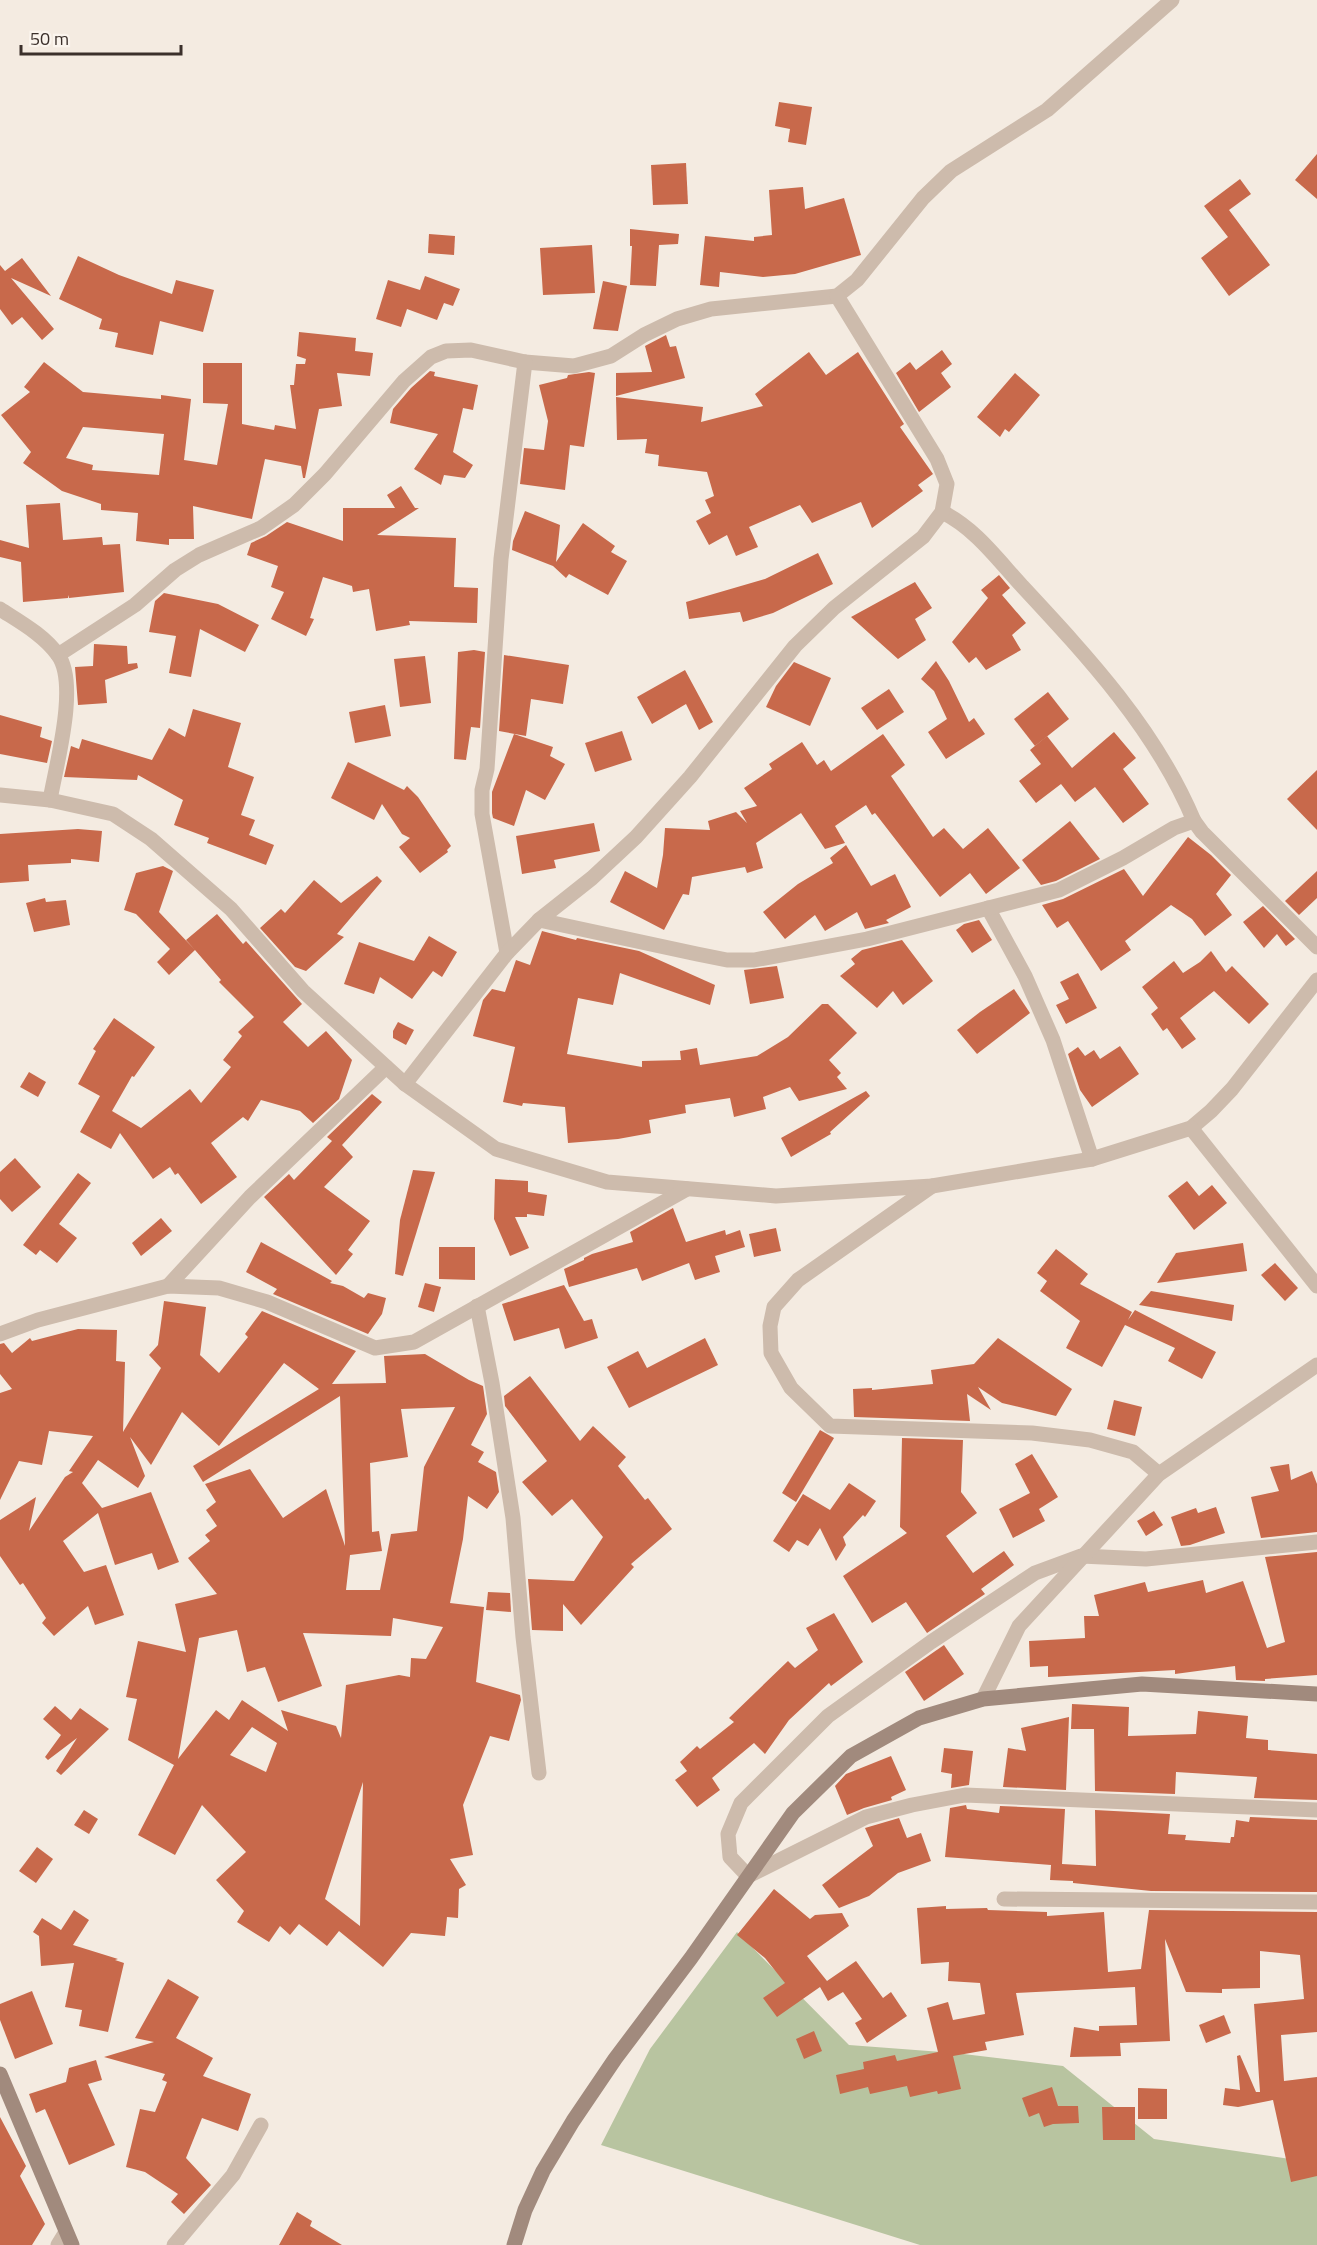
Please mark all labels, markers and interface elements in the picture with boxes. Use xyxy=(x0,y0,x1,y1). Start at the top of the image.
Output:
scale bar xyxy=(21,18,182,56)
text: 50 m xyxy=(30,25,69,52)

